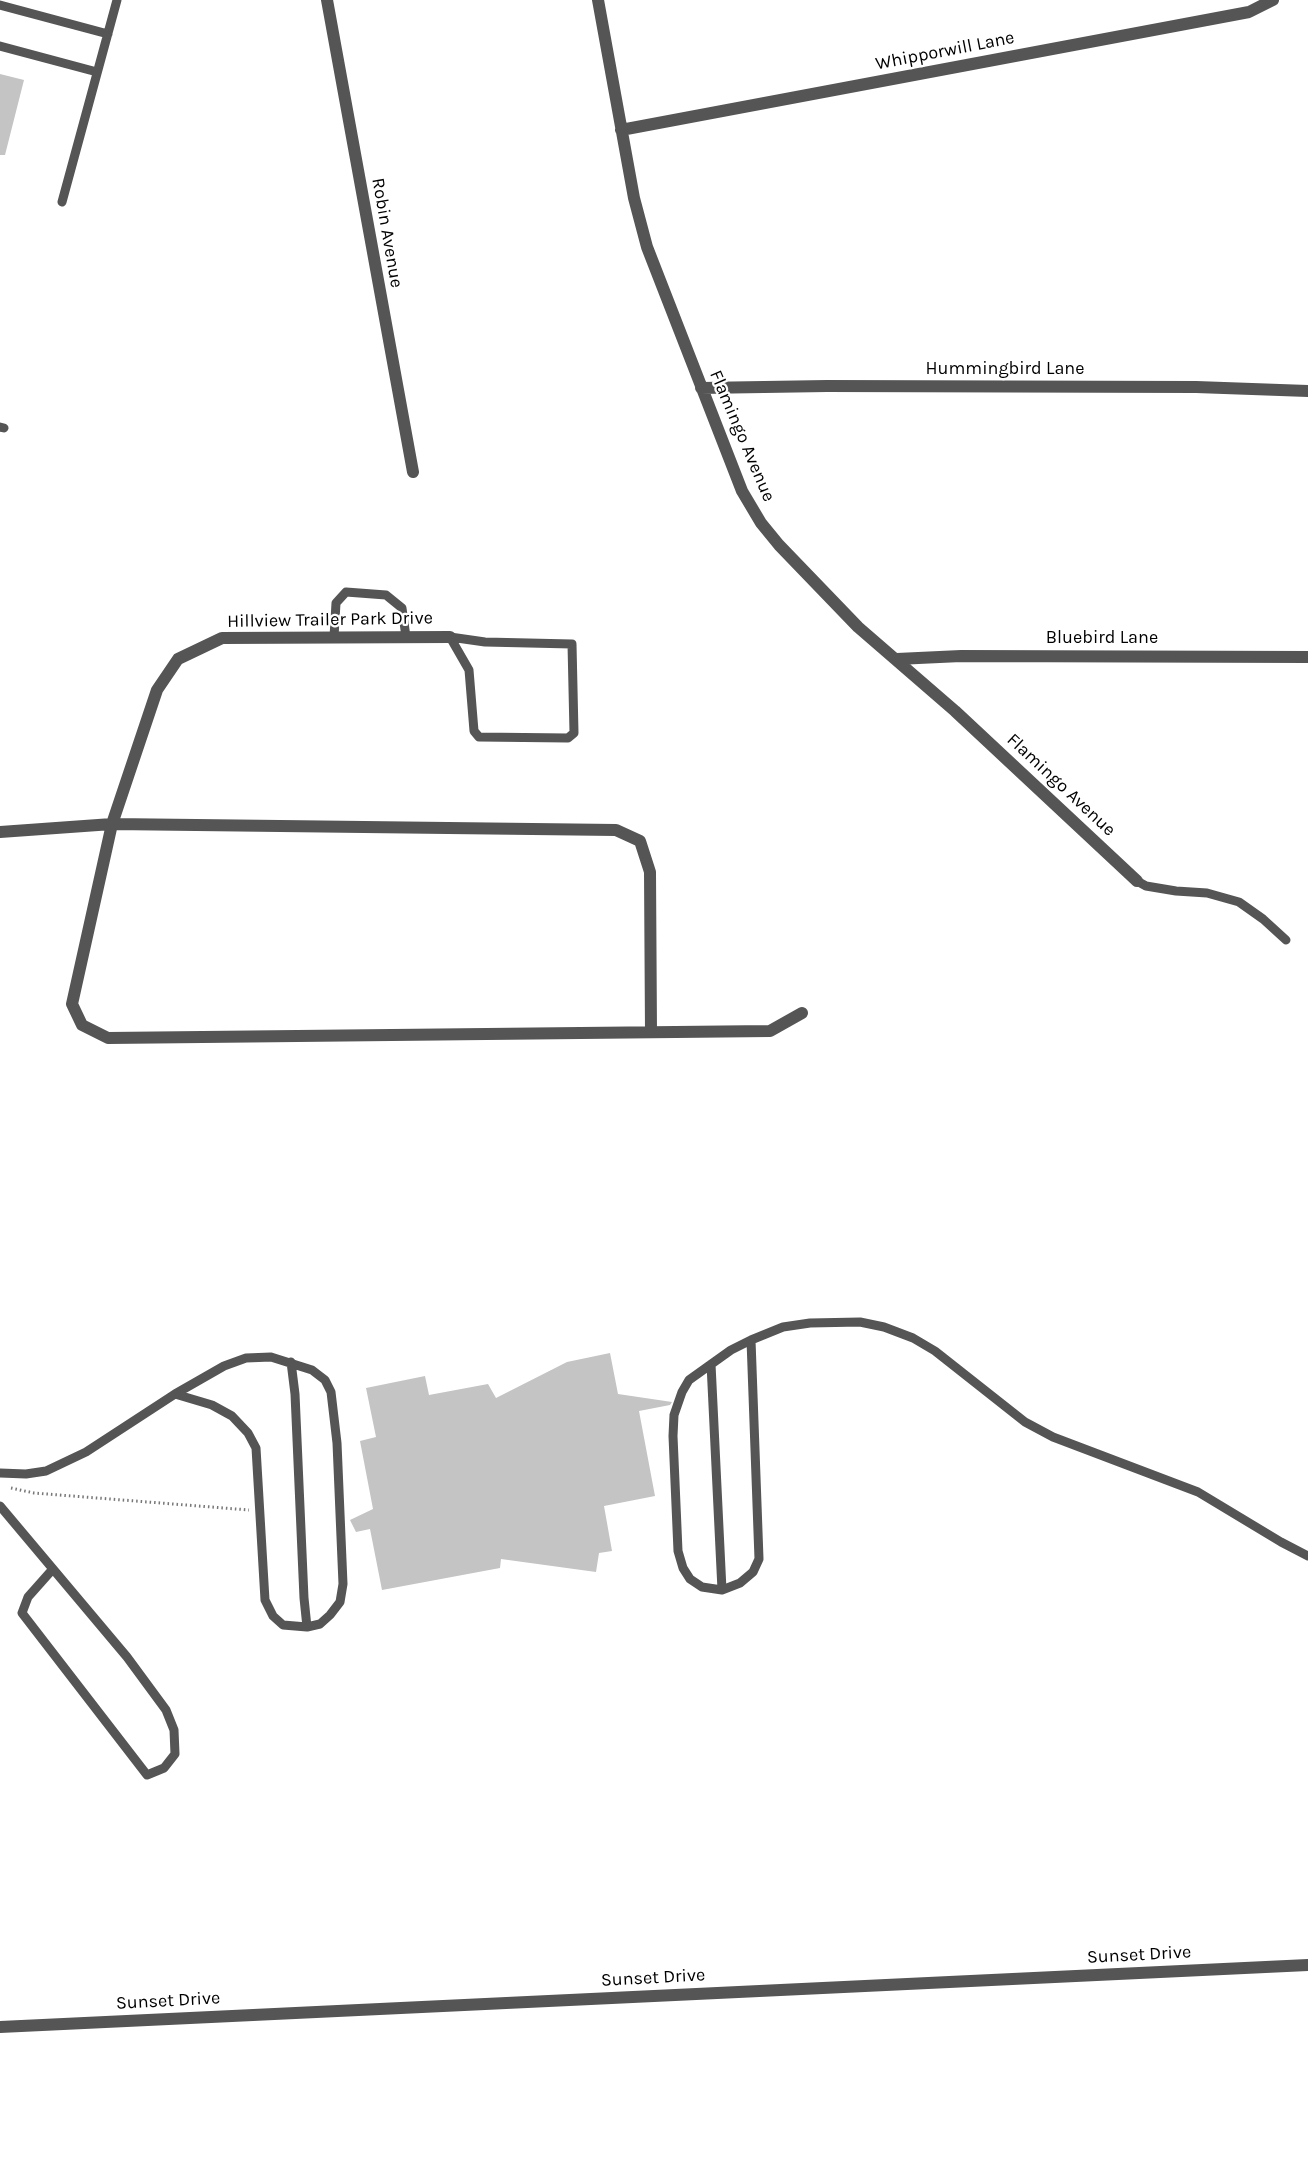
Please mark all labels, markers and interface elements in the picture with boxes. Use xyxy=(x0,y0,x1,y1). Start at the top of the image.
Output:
street label: Whipporwill Lane xyxy=(874,27,1016,75)
street label: Robin Avenue xyxy=(367,176,407,290)
street label: Hummingbird Lane xyxy=(926,358,1084,380)
street label: Flamingo Avenue xyxy=(705,367,779,505)
street label: Hillview Trailer Park Drive xyxy=(227,607,433,633)
street label: Bluebird Lane xyxy=(1046,627,1158,649)
street label: Flamingo Avenue xyxy=(1002,729,1120,841)
street label: Sunset Drive xyxy=(1086,1941,1192,1969)
street label: Sunset Drive xyxy=(600,1964,706,1992)
street label: Sunset Drive xyxy=(115,1987,221,2015)

